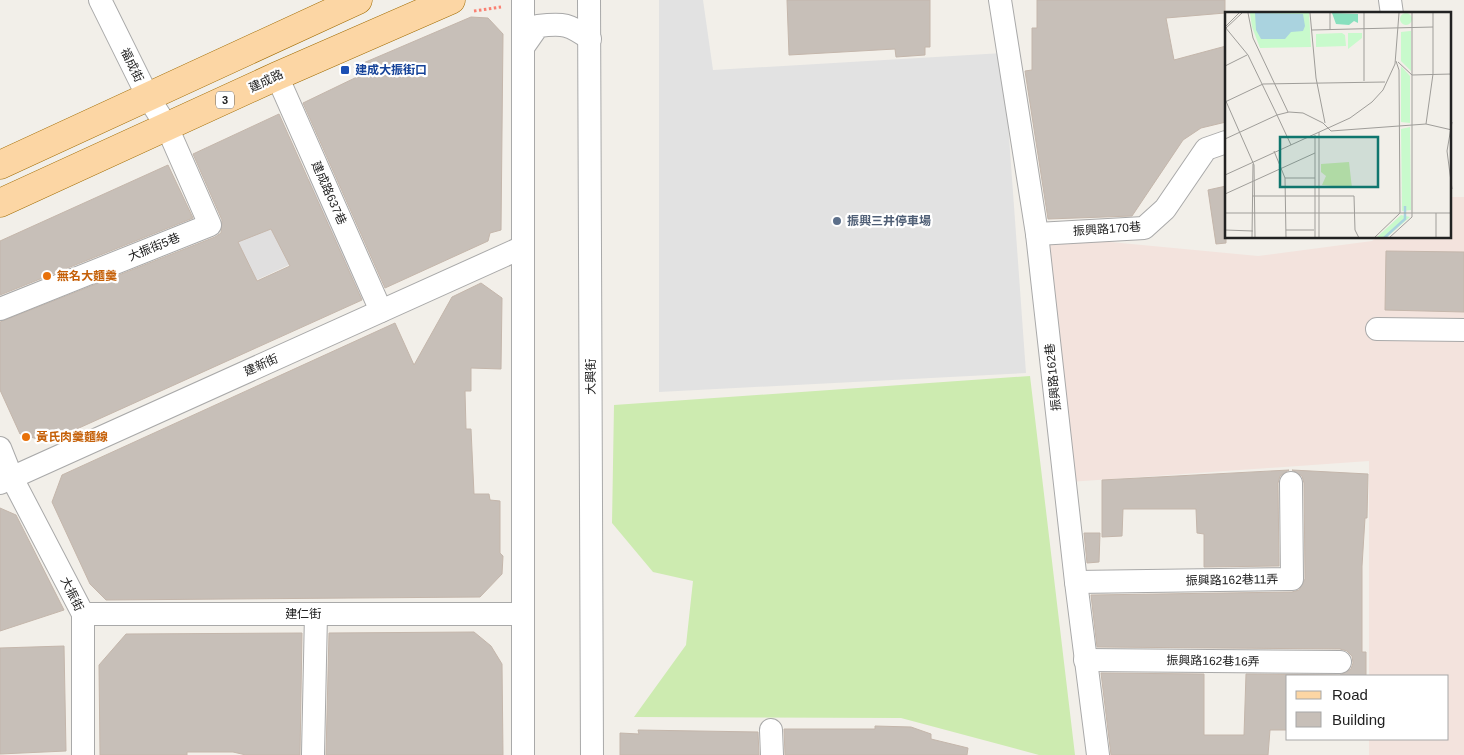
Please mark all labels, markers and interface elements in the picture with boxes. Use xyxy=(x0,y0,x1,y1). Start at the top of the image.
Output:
inset map xyxy=(1225,12,1452,239)
street label: 福成街 xyxy=(118,46,146,84)
place label: 建成大振街口 xyxy=(355,63,427,77)
marker: 建成大振街口 xyxy=(339,64,351,76)
street label: 建成路 xyxy=(247,67,285,95)
road number: 3 xyxy=(216,92,234,108)
street label: 建成路637巷 xyxy=(309,159,349,227)
place label: 振興三井停車場 xyxy=(847,214,931,228)
marker: 振興三井停車場 xyxy=(831,215,843,227)
street label: 振興路170巷 xyxy=(1073,220,1141,238)
street label: 大振街5巷 xyxy=(126,230,182,264)
place label: 無名大麵羹 xyxy=(57,269,117,283)
marker: 無名大麵羹 xyxy=(41,270,53,282)
street label: 振興路162巷 xyxy=(1042,342,1064,412)
street label: 建新街 xyxy=(242,351,280,379)
street label: 大興街 xyxy=(584,359,598,395)
place label: 黃氏肉羹麵線 xyxy=(36,430,108,444)
marker: 黃氏肉羹麵線 xyxy=(20,431,32,443)
street label: 振興路162巷11弄 xyxy=(1186,572,1278,588)
street label: 大振街 xyxy=(58,575,86,613)
street label: 建仁街 xyxy=(285,607,321,621)
street label: 振興路162巷16弄 xyxy=(1166,653,1260,669)
legend xyxy=(1286,675,1449,740)
text: Road xyxy=(1332,686,1368,703)
text: Building xyxy=(1332,711,1385,728)

